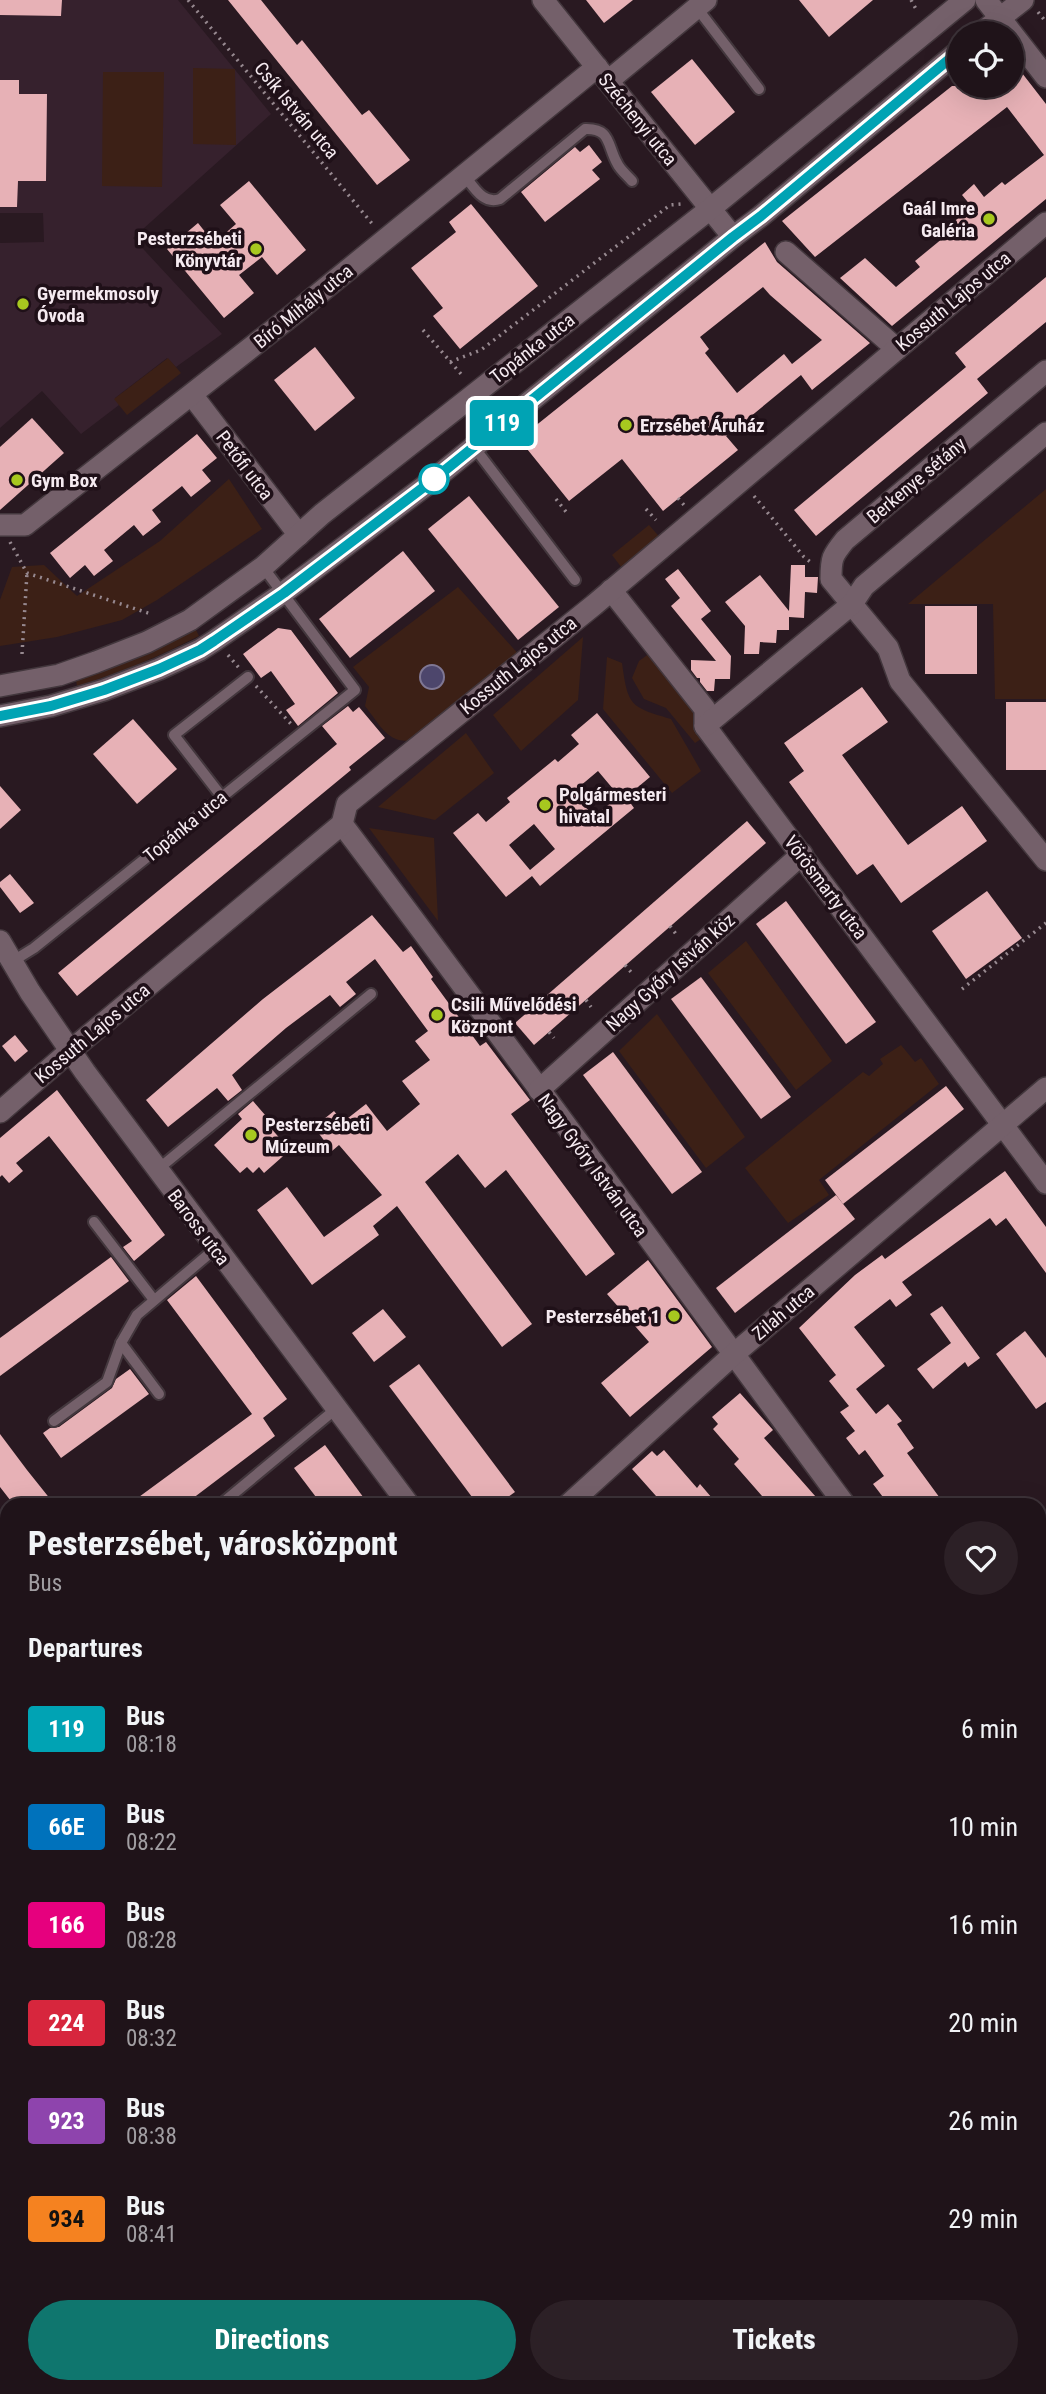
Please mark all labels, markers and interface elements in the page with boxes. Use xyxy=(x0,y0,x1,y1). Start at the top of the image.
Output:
map controls xyxy=(947,21,1024,98)
button: locate xyxy=(947,21,1024,98)
street label: Csík István utca xyxy=(249,57,344,163)
street label: Széchenyi utca xyxy=(593,68,682,170)
place label: Gaál Imre Galéria xyxy=(902,197,975,242)
marker: Gaál Imre Galéria xyxy=(981,211,997,227)
place label: Pesterzsébeti Könyvtár xyxy=(137,227,242,272)
marker: Pesterzsébeti Könyvtár xyxy=(248,241,264,257)
street label: Kossuth Lajos utca xyxy=(891,247,1015,356)
street label: Bíró Mihály utca xyxy=(249,259,357,353)
place label: Gyermekmosoly Óvoda xyxy=(37,282,160,327)
marker: Gyermekmosoly Óvoda xyxy=(15,296,31,312)
street label: Topánka utca xyxy=(485,308,579,389)
line badge: 119 xyxy=(462,400,542,446)
text: 119 xyxy=(484,409,520,437)
place label: Erzsébet Áruház xyxy=(640,414,765,437)
marker: Erzsébet Áruház xyxy=(618,417,634,433)
street label: Petőfi utca xyxy=(211,426,278,504)
street label: Berkenye sétány xyxy=(862,432,971,528)
unlabelled marker xyxy=(419,464,449,494)
place label: Gym Box xyxy=(31,469,98,492)
marker: Gym Box xyxy=(9,472,25,488)
street label: Kossuth Lajos utca xyxy=(456,611,581,719)
place label: Polgármesteri hivatal xyxy=(559,783,667,828)
street label: Topánka utca xyxy=(139,786,232,867)
marker: Polgármesteri hivatal xyxy=(537,797,553,813)
street label: Vörösmarty utca xyxy=(779,831,872,944)
street label: Nagy Győry István köz xyxy=(601,909,739,1036)
street label: Kossuth Lajos utca xyxy=(30,979,154,1088)
place label: Csili Művelődési Központ xyxy=(451,993,577,1038)
marker: Csili Művelődési Központ xyxy=(429,1007,445,1023)
street label: Nagy Győry István utca xyxy=(533,1089,652,1241)
place label: Pesterzsébeti Múzeum xyxy=(265,1113,370,1158)
marker: Pesterzsébeti Múzeum xyxy=(243,1127,259,1143)
street label: Baross utca xyxy=(163,1185,235,1270)
street label: Zilah utca xyxy=(748,1280,819,1345)
place label: Pesterzsébet 1 xyxy=(546,1305,660,1328)
marker: Pesterzsébet 1 xyxy=(666,1308,682,1324)
button: heart xyxy=(944,1521,1018,1595)
text: Pesterzsébet, városközpont xyxy=(28,1524,398,1563)
text: Bus xyxy=(28,1570,62,1597)
text: Departures xyxy=(28,1633,143,1663)
text: Bus xyxy=(126,1701,165,1731)
text: 6 min xyxy=(961,1714,1018,1744)
text: 119 xyxy=(48,1715,85,1743)
text: 08:18 xyxy=(126,1731,177,1758)
text: Bus xyxy=(126,1799,165,1829)
text: 10 min xyxy=(948,1812,1018,1842)
text: 66E xyxy=(48,1813,85,1841)
text: 08:22 xyxy=(126,1829,177,1856)
text: Bus xyxy=(126,1897,165,1927)
text: 16 min xyxy=(948,1910,1018,1940)
text: 166 xyxy=(48,1911,85,1939)
text: 08:28 xyxy=(126,1927,177,1954)
text: Bus xyxy=(126,1995,165,2025)
text: 20 min xyxy=(948,2008,1018,2038)
text: 224 xyxy=(48,2009,85,2037)
text: 08:32 xyxy=(126,2025,177,2052)
text: Bus xyxy=(126,2093,165,2123)
text: 26 min xyxy=(948,2106,1018,2136)
text: 923 xyxy=(48,2107,85,2135)
text: 08:38 xyxy=(126,2123,177,2150)
text: Bus xyxy=(126,2191,165,2221)
text: 29 min xyxy=(948,2204,1018,2234)
text: 934 xyxy=(48,2205,85,2233)
text: 08:41 xyxy=(126,2221,177,2248)
button: Directions xyxy=(28,2300,516,2380)
button: Tickets xyxy=(530,2300,1018,2380)

